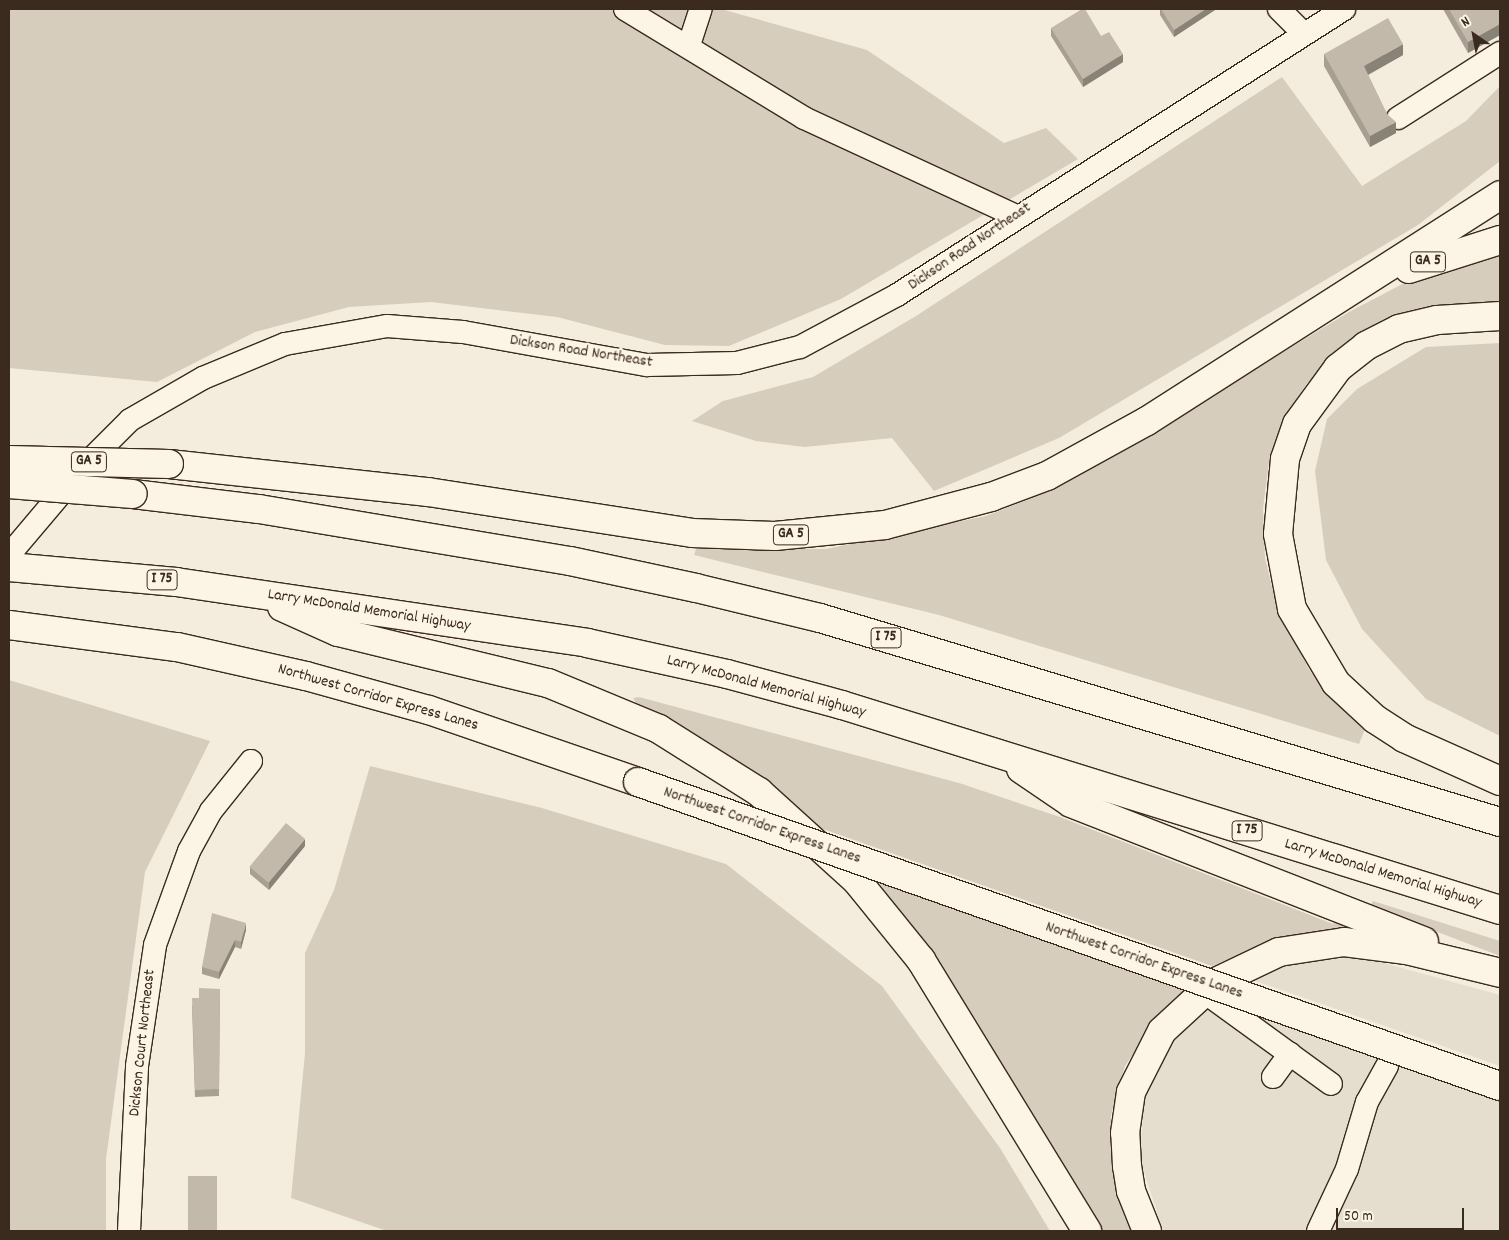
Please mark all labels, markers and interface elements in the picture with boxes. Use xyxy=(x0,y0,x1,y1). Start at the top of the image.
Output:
north arrow xyxy=(1449,10,1499,60)
text: N xyxy=(1457,12,1474,33)
street label: Dickson Road Northeast xyxy=(905,199,1035,295)
road number: GA 5 xyxy=(1409,250,1447,274)
street label: Dickson Road Northeast xyxy=(508,331,654,373)
road number: GA 5 xyxy=(70,450,108,474)
road number: GA 5 xyxy=(772,522,810,548)
road number: I 75 xyxy=(146,568,178,592)
street label: Larry McDonald Memorial Highway xyxy=(266,585,472,637)
road number: I 75 xyxy=(870,626,902,650)
street label: Larry McDonald Memorial Highway xyxy=(664,651,868,723)
street label: Northwest Corridor Express Lanes xyxy=(275,660,481,736)
street label: Northwest Corridor Express Lanes xyxy=(661,783,863,869)
road number: I 75 xyxy=(1231,818,1263,844)
street label: Larry McDonald Memorial Highway xyxy=(1282,835,1484,913)
street label: Northwest Corridor Express Lanes xyxy=(1043,918,1245,1004)
street label: Dickson Court Northeast xyxy=(126,968,160,1118)
scale bar xyxy=(1339,1198,1466,1230)
text: 50 m xyxy=(1344,1206,1373,1228)

